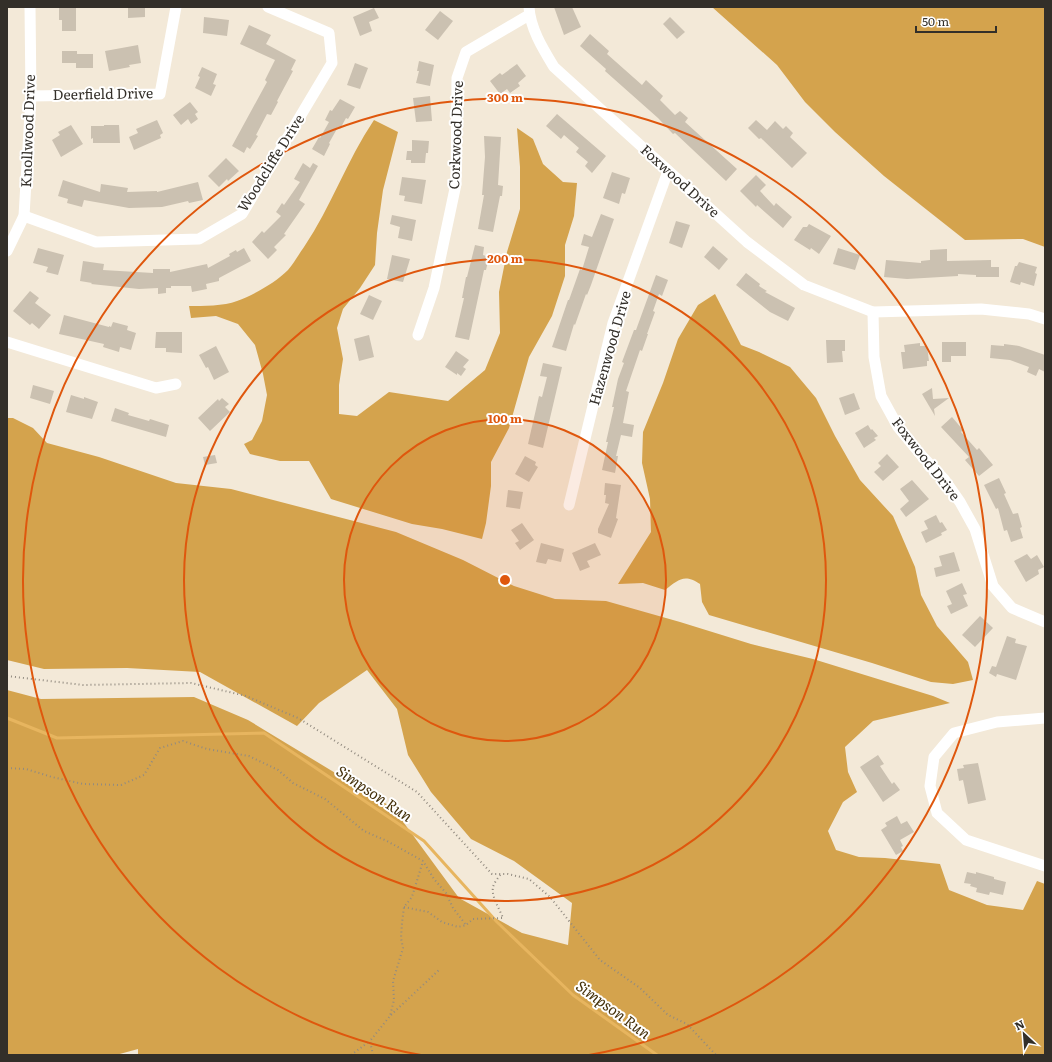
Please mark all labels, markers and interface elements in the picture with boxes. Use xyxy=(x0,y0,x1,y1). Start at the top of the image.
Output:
scale bar xyxy=(916,8,996,34)
text: 50 m xyxy=(922,12,949,30)
street label: Knollwood Drive xyxy=(15,74,39,188)
street label: Corkwood Drive xyxy=(443,80,467,190)
street label: Deerfield Drive xyxy=(53,82,153,104)
text: 300 m xyxy=(487,88,523,106)
street label: Woodcliffe Drive xyxy=(232,110,308,215)
street label: Foxwood Drive xyxy=(637,139,725,221)
text: 200 m xyxy=(487,249,523,267)
street label: Hazenwood Drive xyxy=(583,288,635,407)
text: 100 m xyxy=(488,409,522,427)
street label: Foxwood Drive xyxy=(888,413,966,504)
centre of rings xyxy=(498,573,512,587)
water label: Simpson Run xyxy=(332,759,417,827)
water label: Simpson Run xyxy=(572,974,656,1044)
north arrow xyxy=(1004,1014,1044,1054)
text: N xyxy=(1012,1015,1027,1033)

